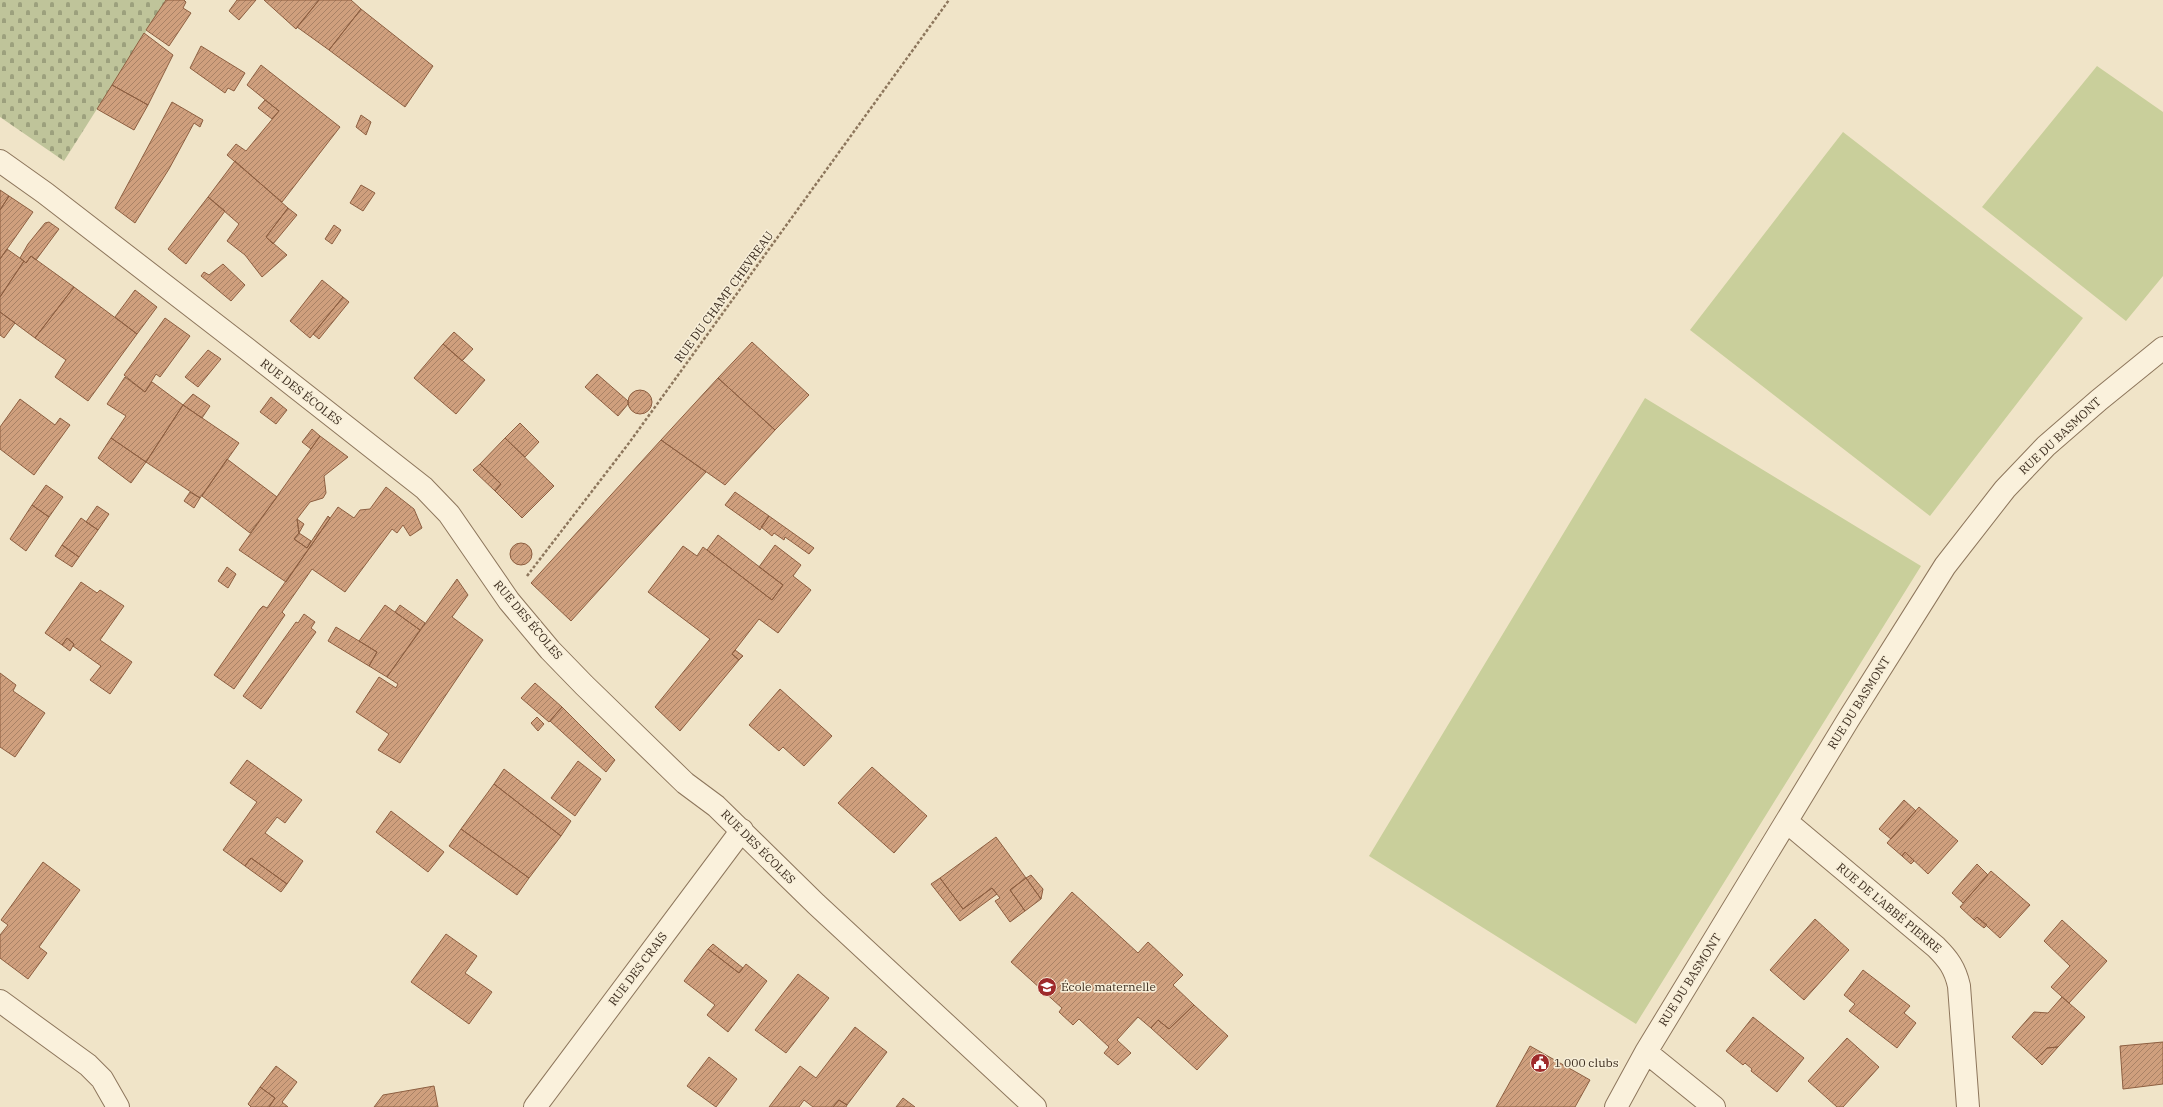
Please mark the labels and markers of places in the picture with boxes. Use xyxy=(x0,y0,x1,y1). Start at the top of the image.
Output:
school or university icon: École maternelle xyxy=(1036,976,1058,998)
place label: École maternelle xyxy=(1061,979,1156,994)
public building icon: 1 000 clubs xyxy=(1529,1052,1551,1074)
place label: 1 000 clubs xyxy=(1554,1055,1619,1070)

